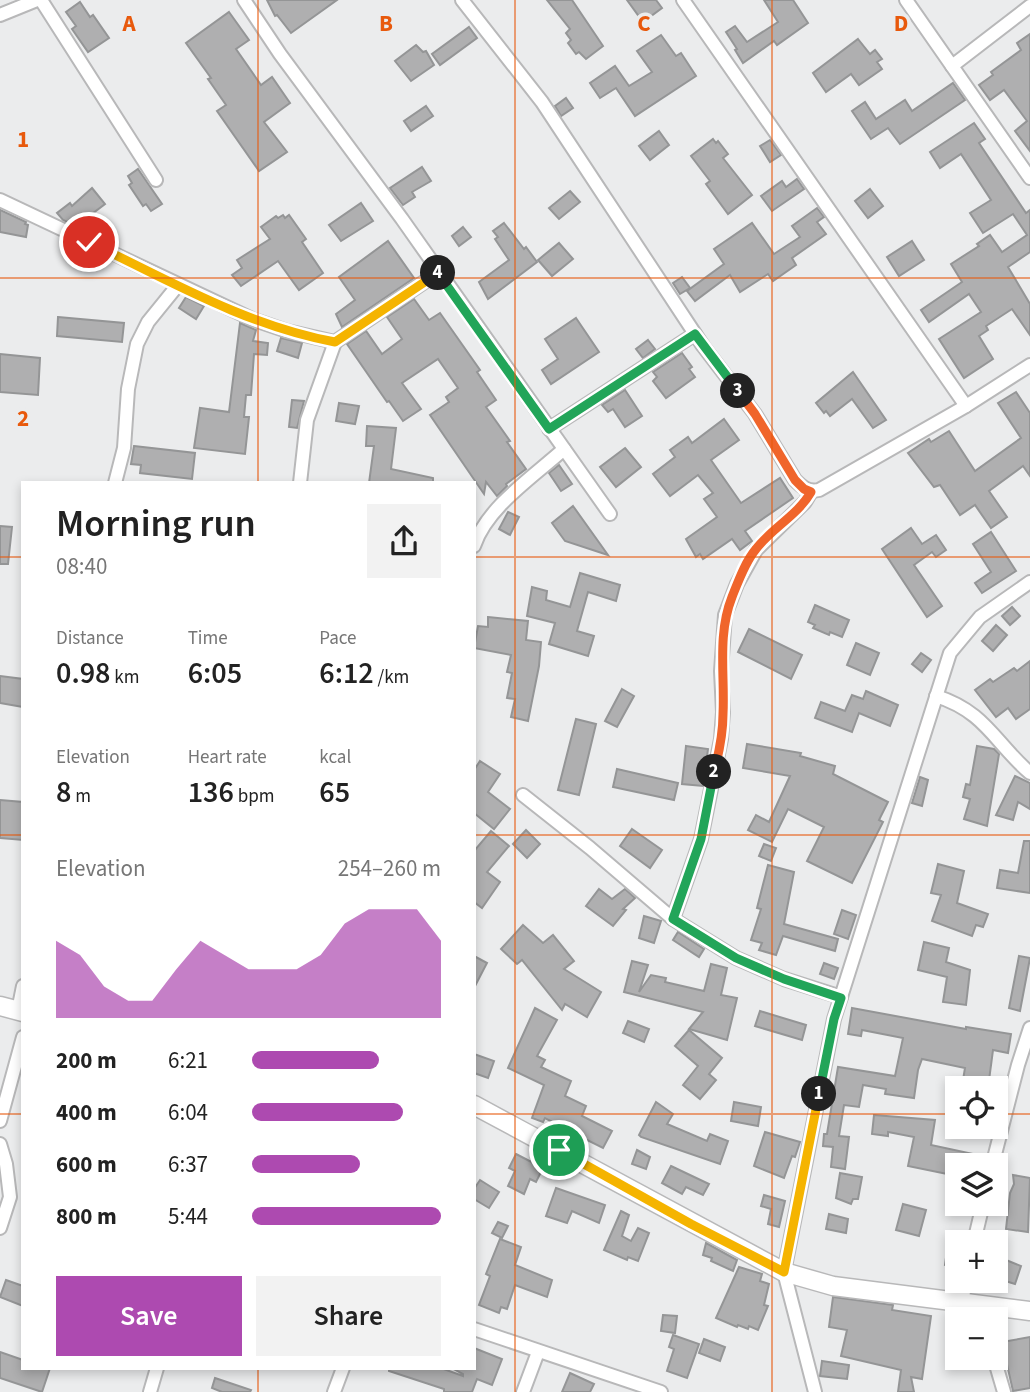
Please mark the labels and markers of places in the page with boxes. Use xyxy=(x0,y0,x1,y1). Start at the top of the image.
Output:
pin xyxy=(59,212,119,272)
pin: 4 xyxy=(420,256,456,290)
pin: 3 xyxy=(720,374,756,408)
pin: 2 xyxy=(696,754,732,790)
pin: 1 xyxy=(802,1076,836,1112)
pin xyxy=(529,1120,589,1180)

